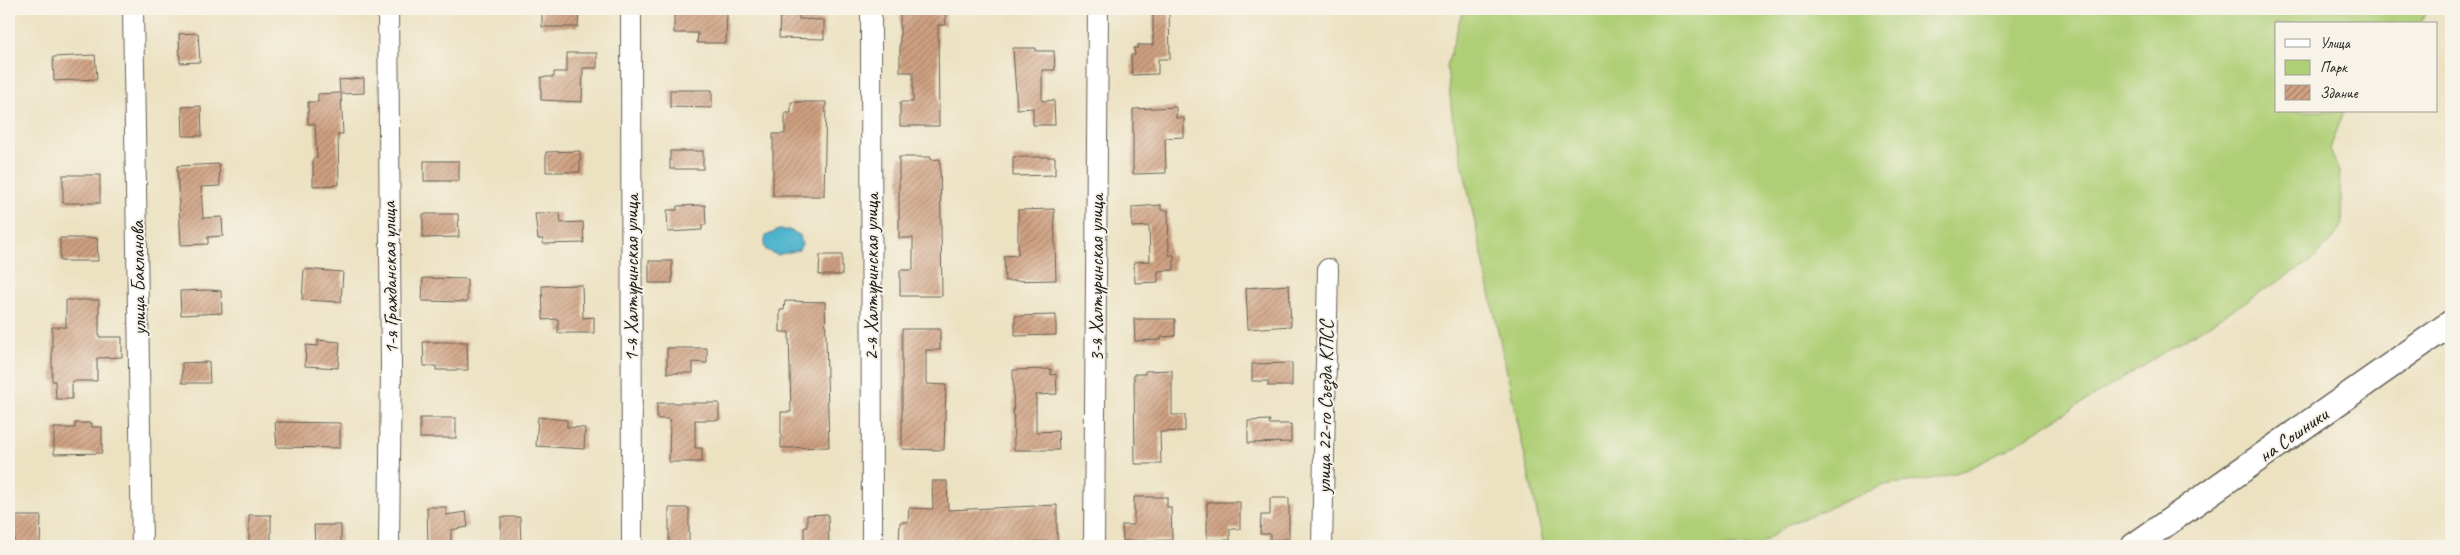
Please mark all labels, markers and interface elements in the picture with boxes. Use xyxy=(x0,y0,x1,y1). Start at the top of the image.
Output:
legend xyxy=(2275,22,2438,112)
text: Улица xyxy=(2320,34,2351,53)
text: Парк xyxy=(2320,58,2348,77)
text: Здание xyxy=(2320,84,2359,103)
street label: 2-я Халтуринская улица xyxy=(859,192,884,361)
street label: 1-я Халтуринская улица xyxy=(619,193,644,362)
street label: 3-я Халтуринская улица xyxy=(1084,193,1109,362)
street label: 1-я Гражданская улица xyxy=(376,199,404,355)
street label: улица Бакланова xyxy=(124,219,152,336)
street label: улица 22-го Съезда КПСС xyxy=(1311,318,1340,495)
street label: на Сошники xyxy=(2253,401,2334,468)

